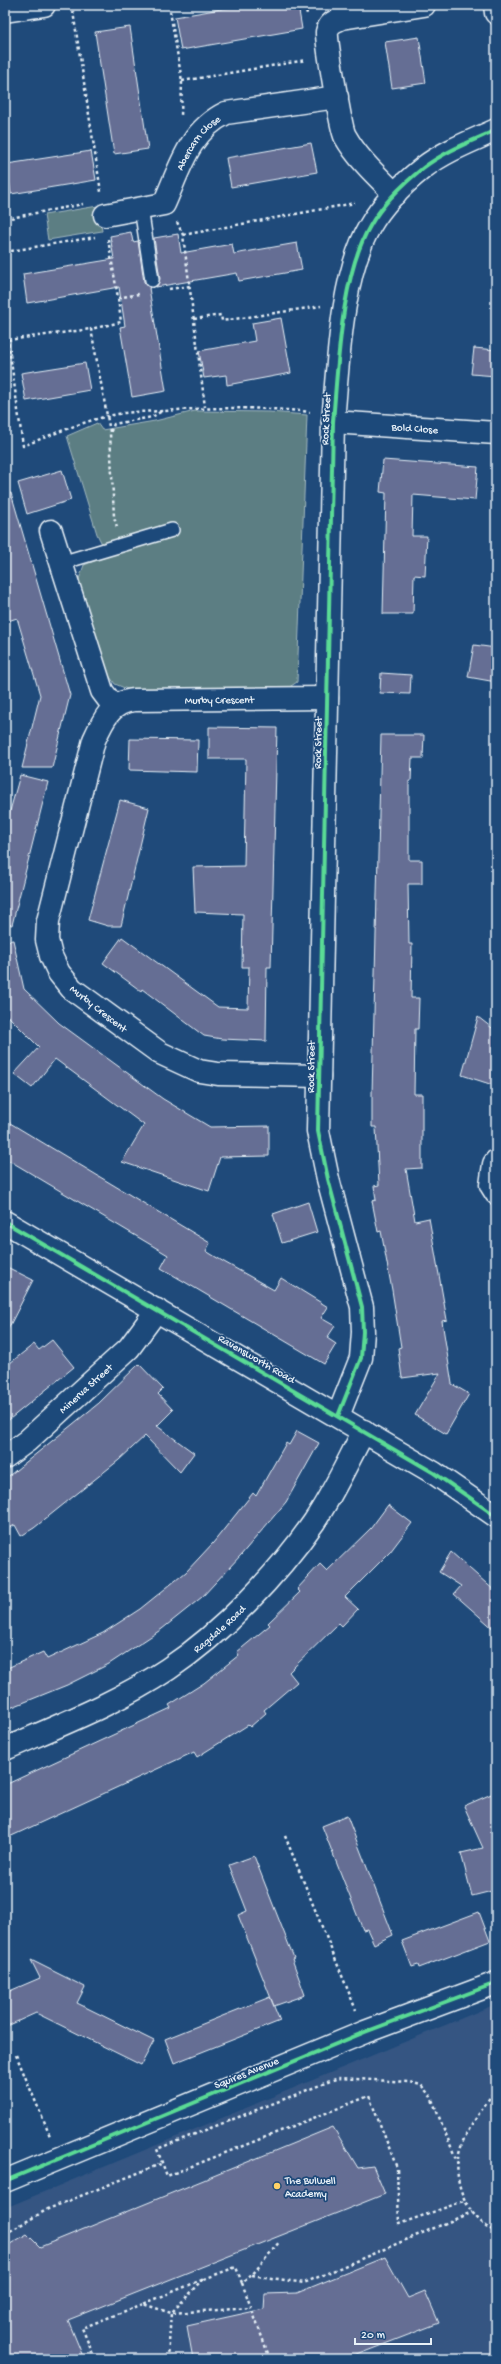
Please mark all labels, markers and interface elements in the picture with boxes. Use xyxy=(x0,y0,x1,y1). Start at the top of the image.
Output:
street label: Abercarn Close xyxy=(175,113,223,173)
street label: Rock Street xyxy=(320,391,334,445)
street label: Bold Close xyxy=(390,422,439,437)
street label: Murby Crescent xyxy=(185,695,256,707)
street label: Rock Street xyxy=(313,715,325,769)
street label: Murby Crescent xyxy=(67,984,130,1037)
street label: Rock Street xyxy=(306,1039,318,1093)
street label: Ravensworth Road xyxy=(215,1333,298,1387)
street label: Minerva Street xyxy=(57,1361,117,1417)
street label: Ragdale Road xyxy=(192,1602,250,1656)
street label: Squires Avenue xyxy=(213,2055,281,2092)
place label: The Bulwell Academy xyxy=(284,2176,336,2201)
marker: The Bulwell Academy xyxy=(272,2181,282,2191)
scale bar xyxy=(355,2320,431,2346)
text: 20 m xyxy=(361,2329,386,2343)

